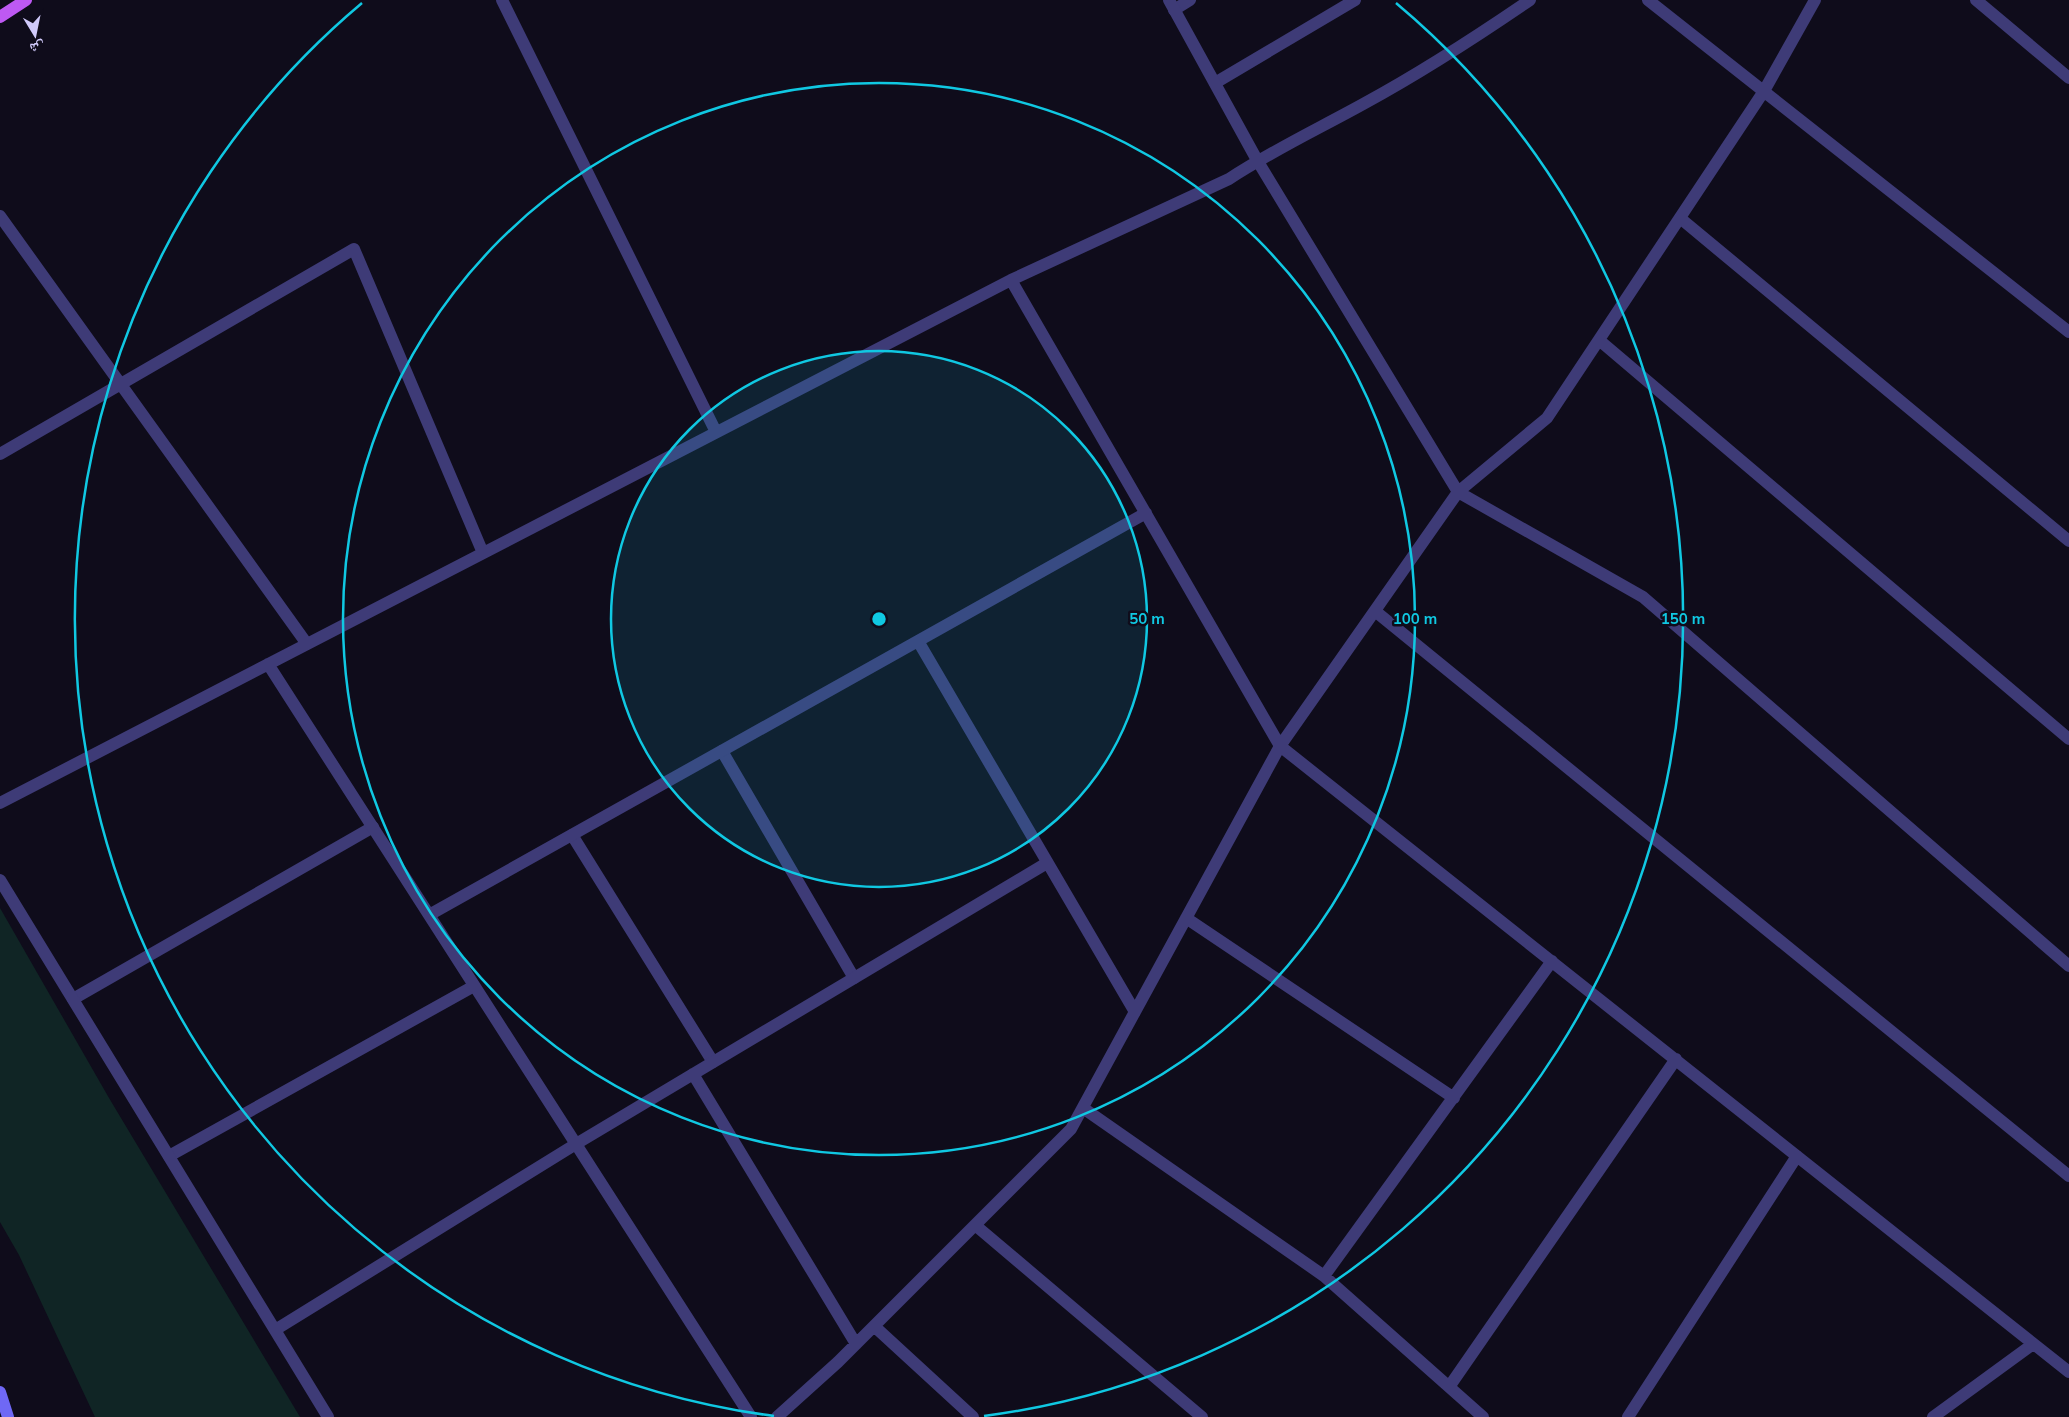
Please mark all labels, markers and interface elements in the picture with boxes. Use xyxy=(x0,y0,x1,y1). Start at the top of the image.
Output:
north arrow xyxy=(10,10,60,60)
text: ش xyxy=(28,38,46,58)
text: 50 m xyxy=(1129,609,1165,628)
text: 100 m xyxy=(1393,609,1437,628)
text: 150 m xyxy=(1661,609,1705,628)
centre of rings xyxy=(870,610,888,628)

